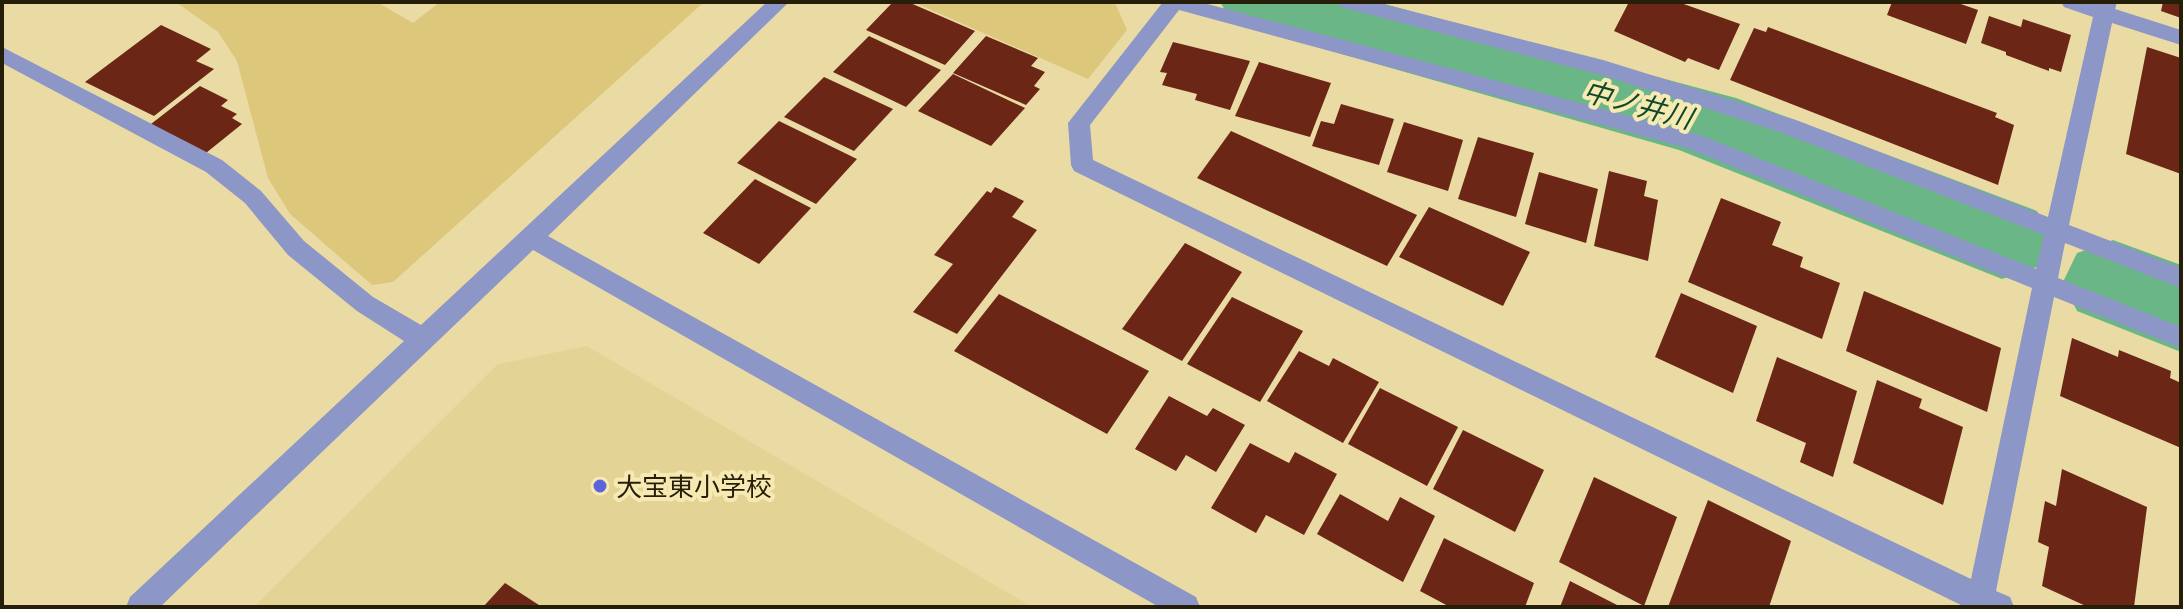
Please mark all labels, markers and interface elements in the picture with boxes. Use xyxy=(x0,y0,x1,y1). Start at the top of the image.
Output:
water label: 中ノ井川 xyxy=(1579,72,1700,137)
place label: 大宝東小学校 xyxy=(616,470,772,503)
marker: 大宝東小学校 xyxy=(591,477,609,495)

